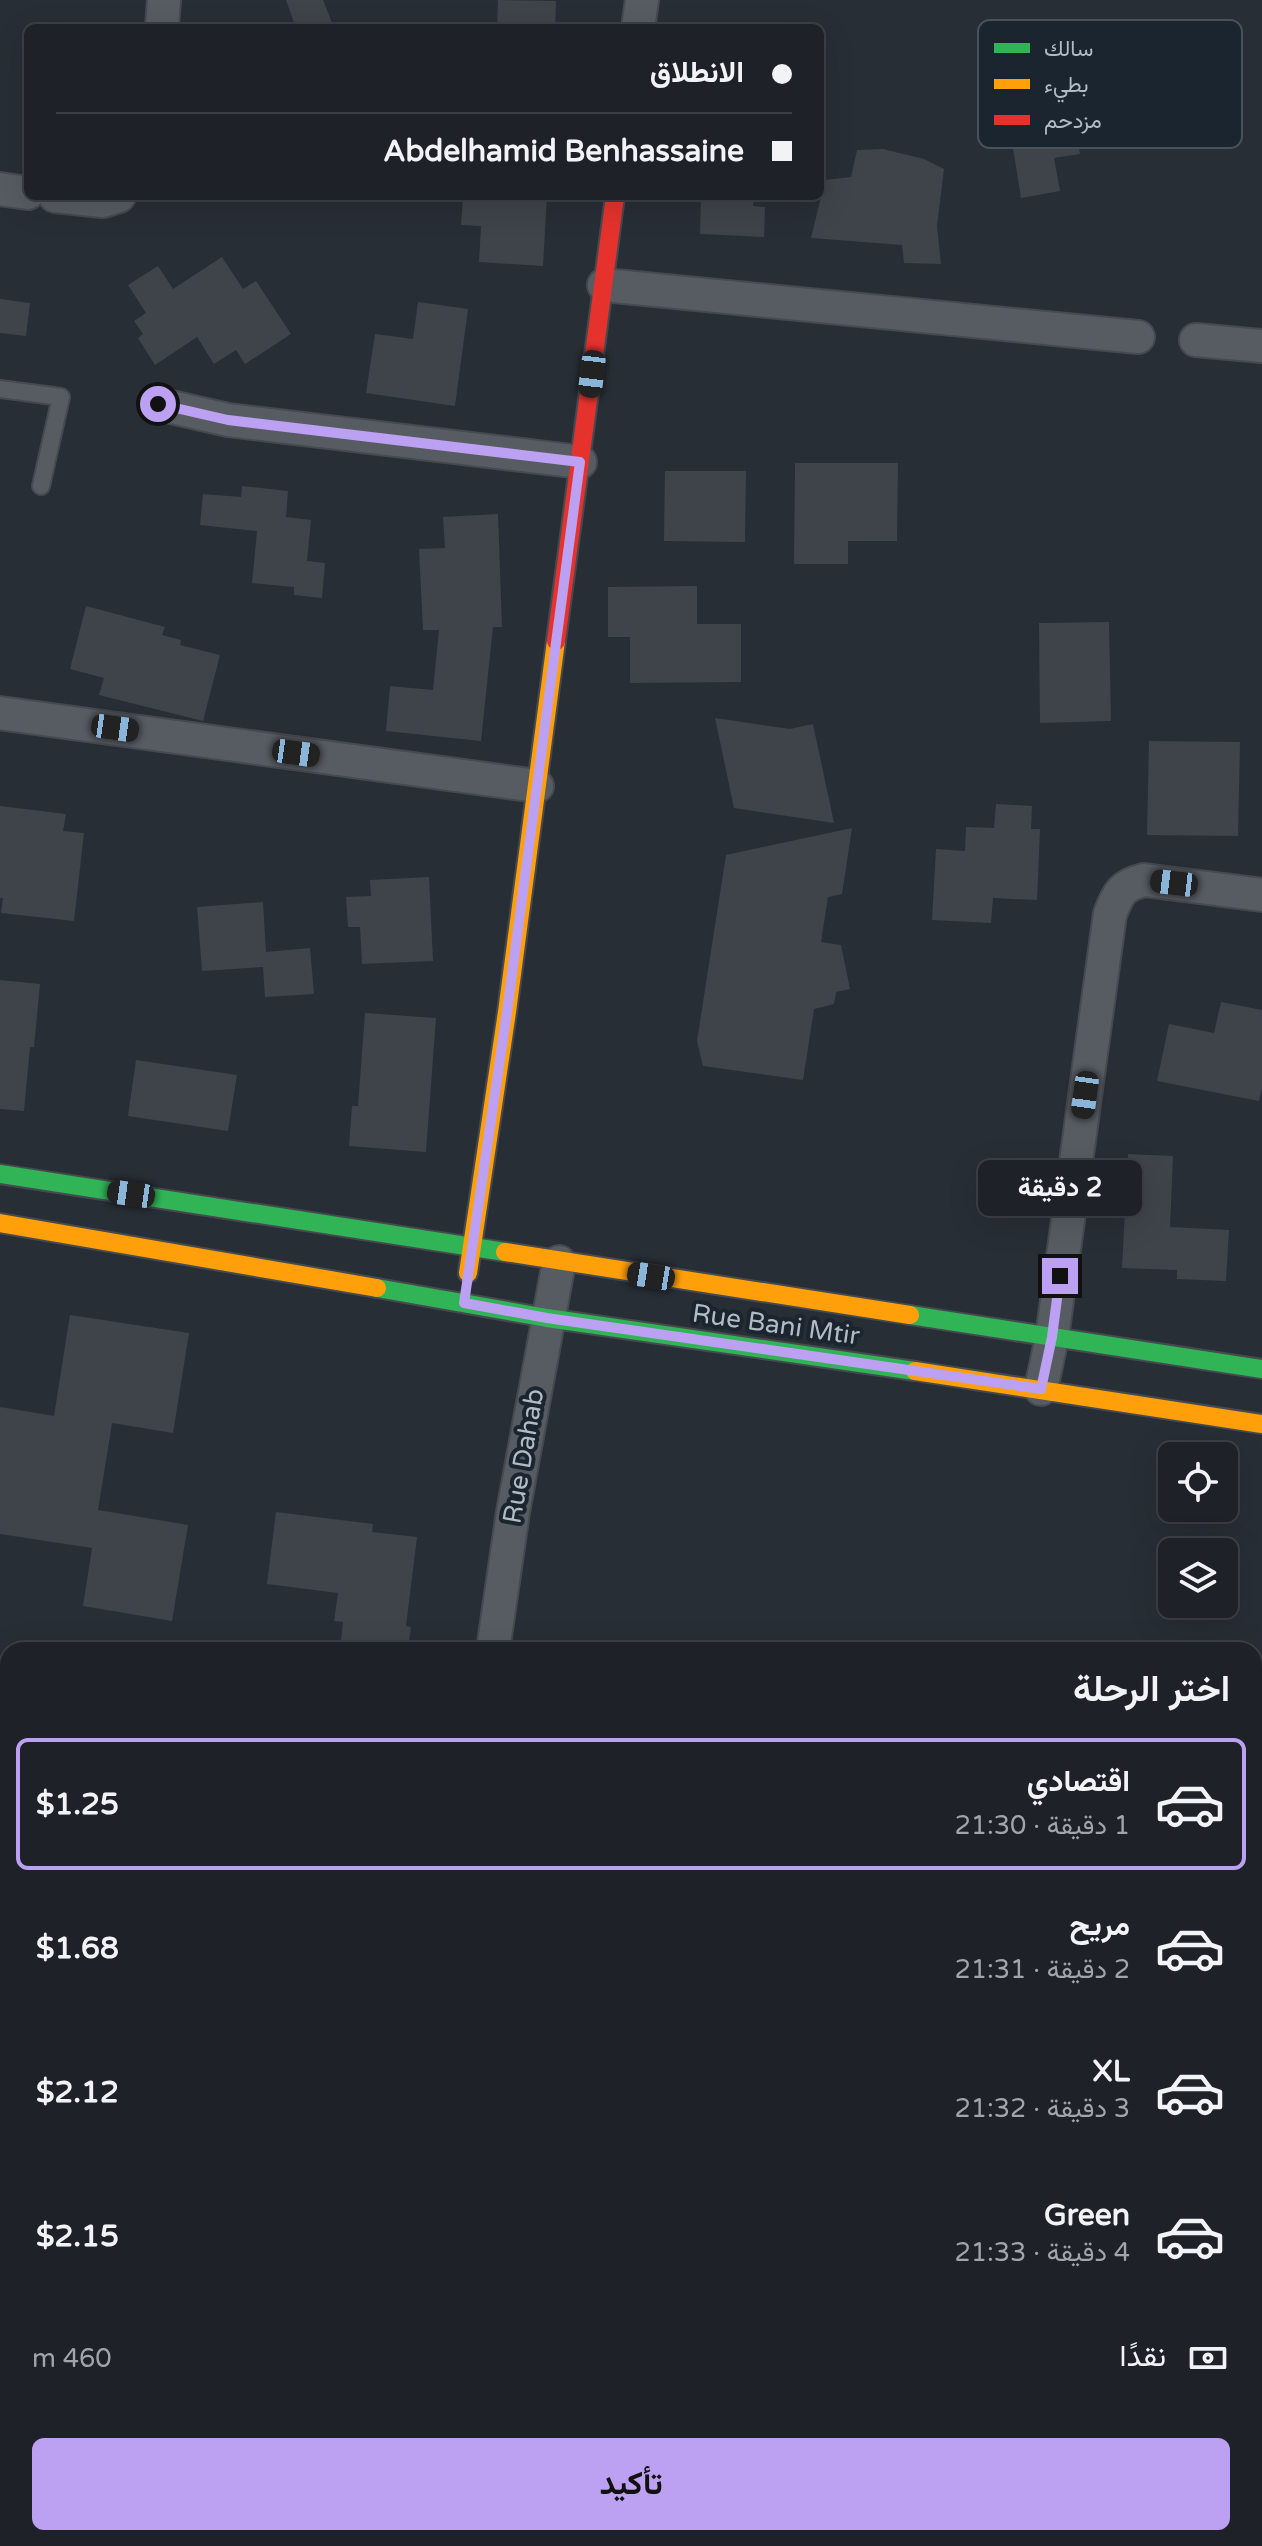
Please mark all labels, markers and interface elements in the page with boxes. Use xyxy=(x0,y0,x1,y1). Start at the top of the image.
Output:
legend xyxy=(978,20,1242,148)
text: سالك xyxy=(1044,36,1093,62)
text: الانطلاق xyxy=(650,54,744,91)
text: بطيء xyxy=(1044,72,1089,103)
text: مزدحم xyxy=(1044,108,1102,135)
text: Abdelhamid Benhassaine xyxy=(383,133,744,170)
car xyxy=(577,349,607,399)
route start xyxy=(140,386,176,422)
car xyxy=(90,713,140,743)
car xyxy=(271,738,321,768)
car xyxy=(1149,868,1199,898)
car xyxy=(1070,1070,1100,1120)
callout: 2 دقيقة xyxy=(978,1160,1142,1216)
text: 2 دقيقة xyxy=(1018,1172,1102,1203)
car xyxy=(106,1179,156,1209)
route end xyxy=(1042,1258,1078,1294)
car xyxy=(625,1260,677,1292)
street label: Rue Bani Mtir xyxy=(690,1297,862,1352)
street label: Rue Dahab xyxy=(496,1386,551,1526)
map controls xyxy=(1158,1442,1238,1618)
button: locate xyxy=(1158,1442,1238,1522)
button: layers xyxy=(1158,1538,1238,1618)
text: اختر الرحلة xyxy=(1073,1668,1230,1711)
text: اقتصادي xyxy=(1027,1763,1130,1800)
icon: car xyxy=(1154,1768,1226,1840)
text: $1.25 xyxy=(36,1786,119,1823)
text: 1 دقيقة · 21:30 xyxy=(954,1810,1130,1841)
text: مريح xyxy=(1070,1907,1130,1944)
icon: car xyxy=(1154,1912,1226,1984)
text: $1.68 xyxy=(36,1930,119,1967)
text: 2 دقيقة · 21:31 xyxy=(954,1954,1130,1985)
text: XL xyxy=(1093,2053,1130,2090)
icon: car xyxy=(1154,2056,1226,2128)
text: $2.12 xyxy=(36,2074,119,2111)
text: 3 دقيقة · 21:32 xyxy=(954,2093,1130,2124)
text: Green xyxy=(1044,2197,1130,2234)
icon: car xyxy=(1154,2200,1226,2272)
text: $2.15 xyxy=(36,2218,119,2255)
text: 4 دقيقة · 21:33 xyxy=(954,2237,1130,2268)
icon: cash xyxy=(1186,2336,1230,2380)
text: نقدًا xyxy=(1120,2338,1166,2375)
text: 460 m xyxy=(32,2343,112,2374)
button: تأكيد xyxy=(32,2438,1230,2530)

